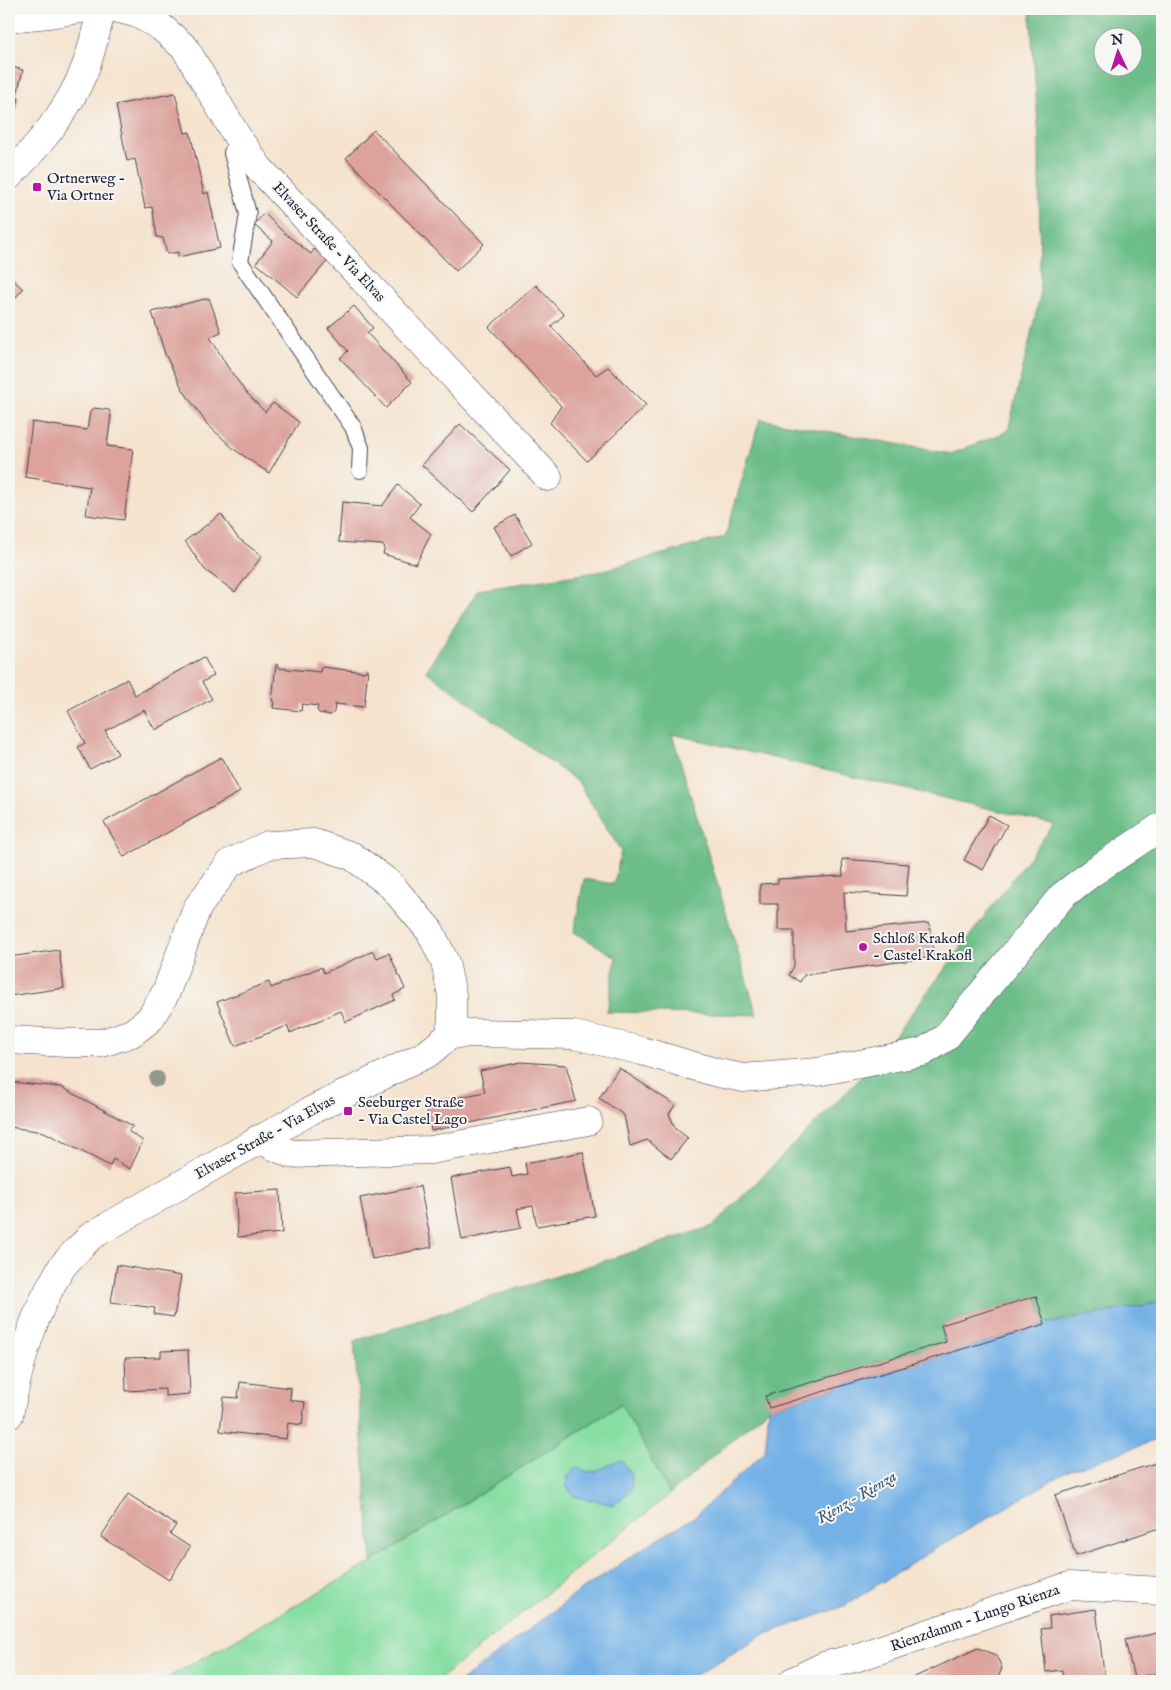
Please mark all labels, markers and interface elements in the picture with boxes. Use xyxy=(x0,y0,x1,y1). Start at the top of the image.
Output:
north arrow xyxy=(1094,28,1144,78)
text: N xyxy=(1109,31,1124,49)
place label: Ortnerweg - Via Ortner xyxy=(46,169,126,205)
street label: Elvaser Straße - Via Elvas xyxy=(268,178,390,306)
marker: Ortnerweg - Via Ortner xyxy=(31,181,43,193)
place label: Schloß Krakofl - Castel Krakofl xyxy=(873,929,972,965)
marker: Schloß Krakofl - Castel Krakofl xyxy=(857,941,869,953)
street label: Elvaser Straße - Via Elvas xyxy=(191,1090,339,1184)
place label: Seeburger Straße - Via Castel Lago xyxy=(358,1093,467,1129)
marker: Seeburger Straße - Via Castel Lago xyxy=(342,1105,354,1117)
water label: Rienz - Rienza xyxy=(814,1467,900,1529)
street label: Rienzdamm - Lungo Rienza xyxy=(888,1580,1063,1656)

